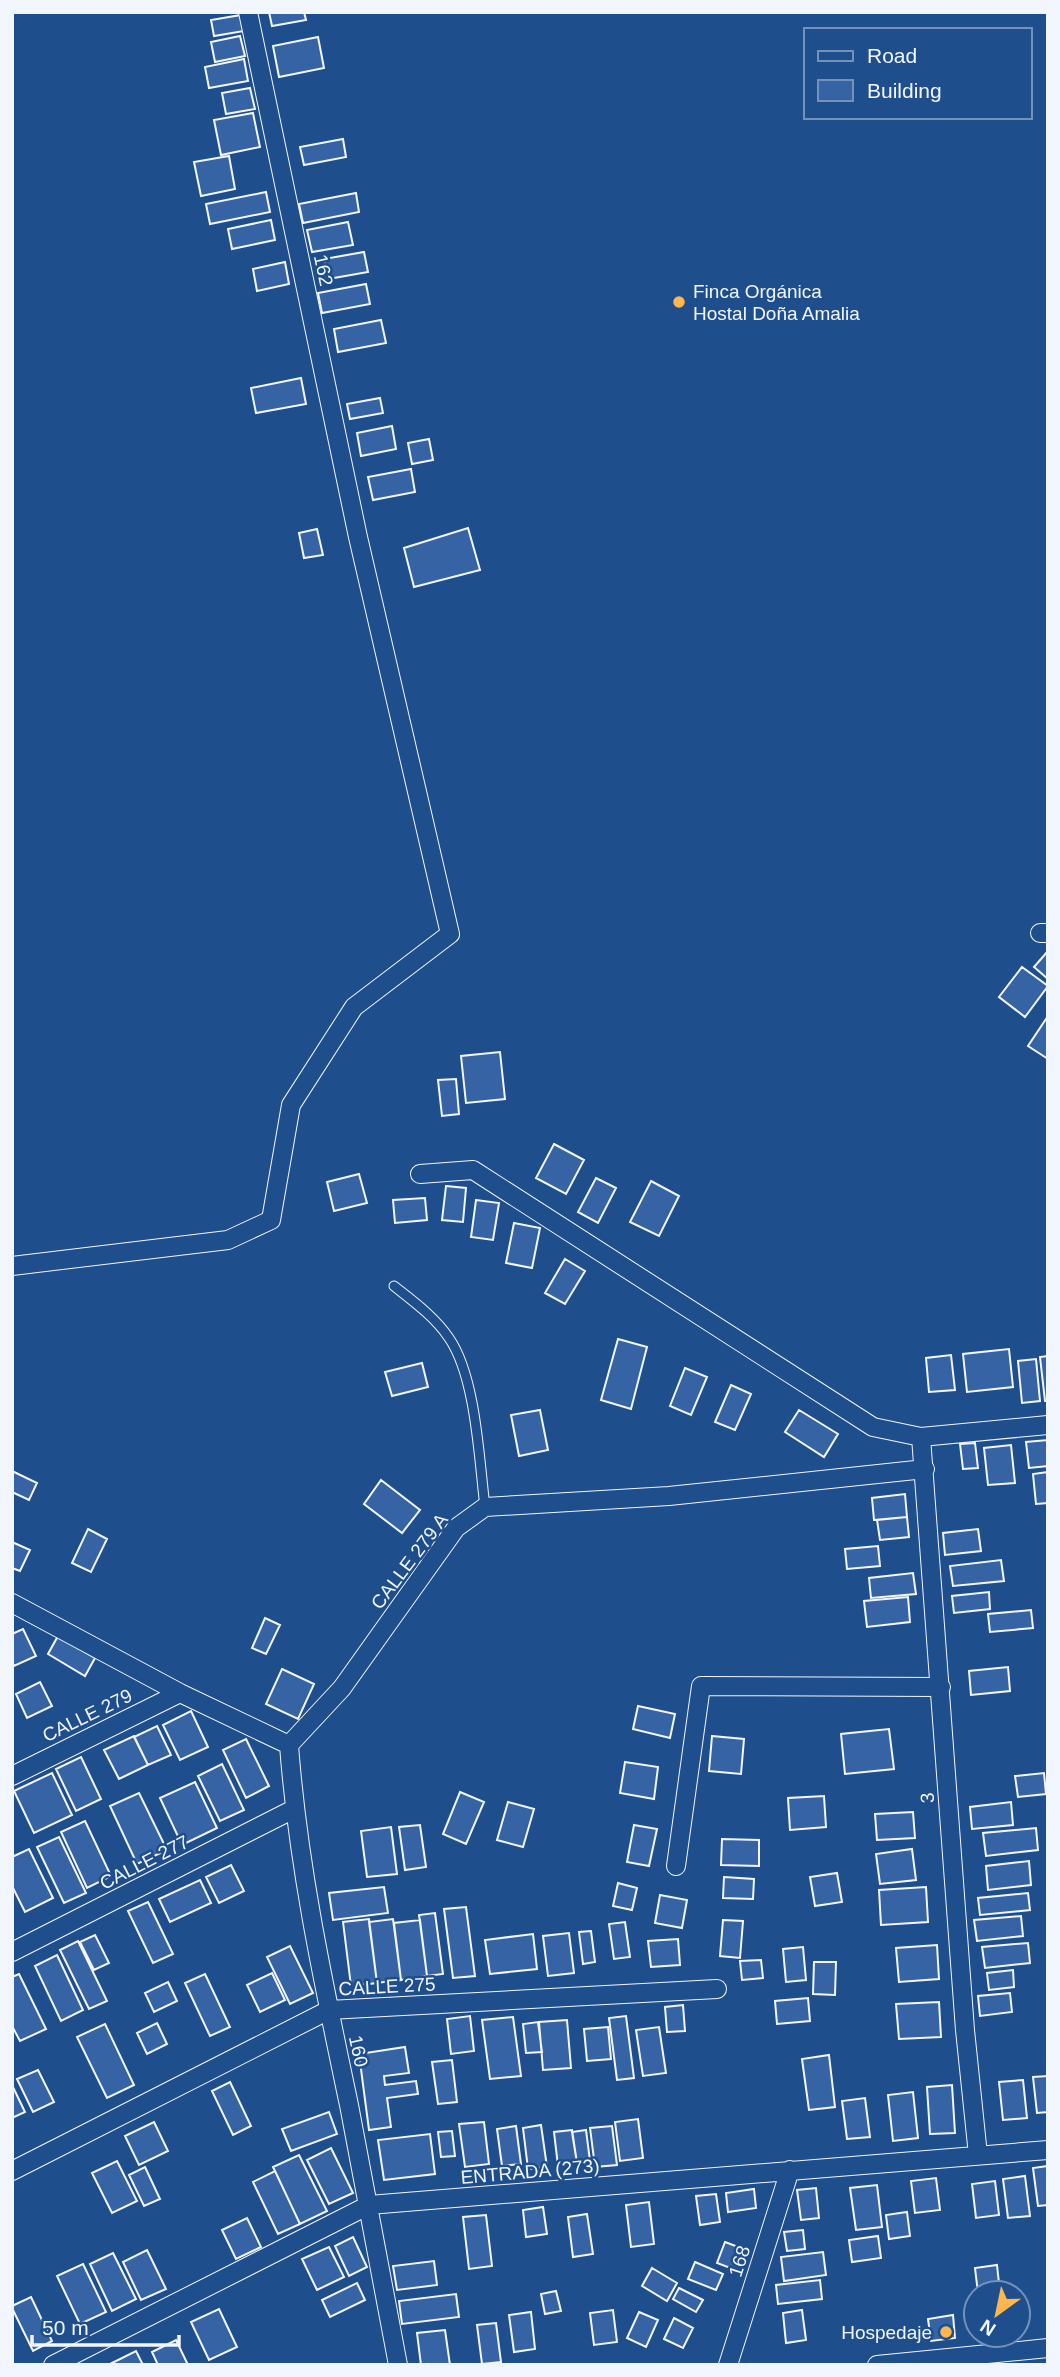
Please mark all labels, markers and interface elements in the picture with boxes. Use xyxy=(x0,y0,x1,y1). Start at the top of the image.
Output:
legend xyxy=(804,28,1032,119)
text: Road xyxy=(867,44,917,67)
text: Building xyxy=(867,79,942,102)
street label: 162 xyxy=(310,252,337,288)
place label: Finca Orgánica Hostal Doña Amalia xyxy=(693,281,860,324)
marker: Finca Orgánica Hostal Doña Amalia xyxy=(671,294,687,310)
street label: CALLE 279 A xyxy=(367,1509,452,1613)
street label: CALLE 279 xyxy=(39,1685,135,1746)
street label: 3 xyxy=(917,1792,938,1804)
street label: CALLE 277 xyxy=(96,1831,192,1894)
street label: CALLE 275 xyxy=(338,1973,436,2000)
street label: 160 xyxy=(345,2033,372,2069)
street label: ENTRADA (273) xyxy=(460,2155,600,2188)
street label: 168 xyxy=(725,2243,754,2279)
north arrow xyxy=(962,2279,1032,2349)
scale bar xyxy=(32,2304,178,2348)
text: N xyxy=(977,2315,999,2340)
text: 50 m xyxy=(42,2316,89,2339)
place label: Hospedaje xyxy=(841,2322,932,2343)
marker: Hospedaje xyxy=(938,2324,954,2340)

